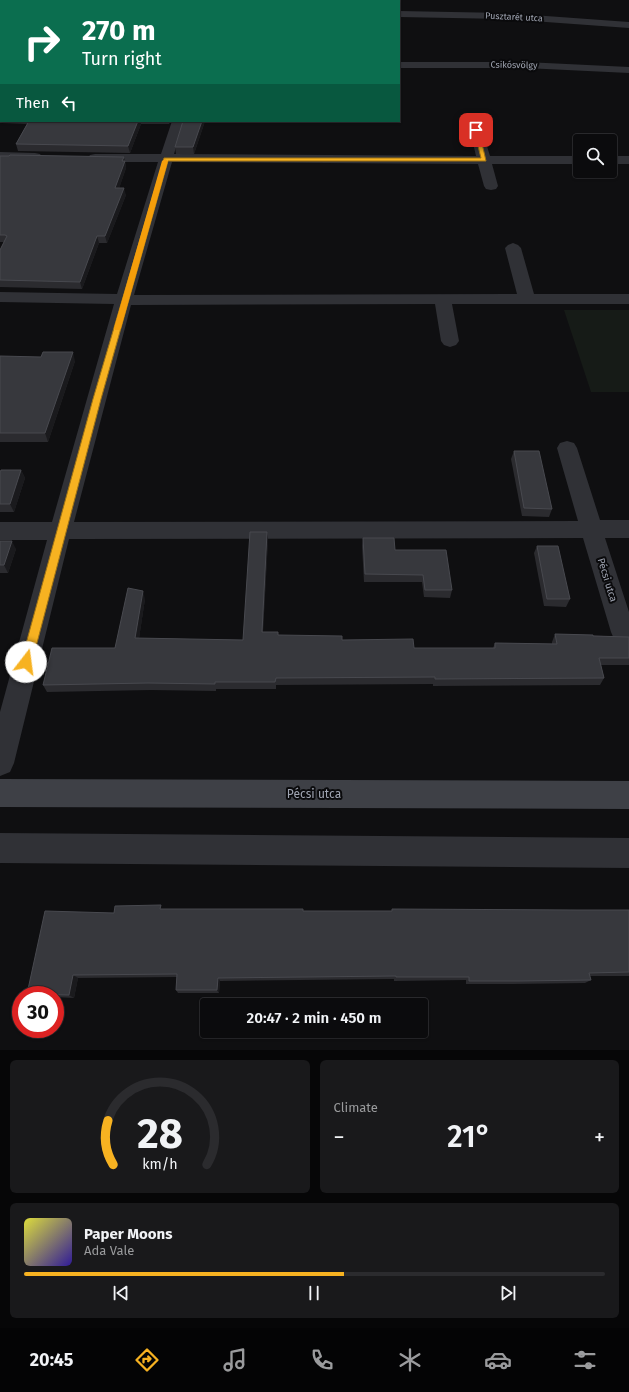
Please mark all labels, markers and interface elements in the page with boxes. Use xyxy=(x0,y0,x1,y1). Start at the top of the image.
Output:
street label: Pusztarét utca xyxy=(485,10,543,24)
text: 270 m xyxy=(82,14,156,47)
icon: right xyxy=(16,16,68,68)
text: Turn right xyxy=(82,48,162,70)
street label: Csikósvölgy xyxy=(490,60,538,70)
icon: left xyxy=(58,92,80,114)
text: Then xyxy=(16,94,50,112)
pin xyxy=(459,113,493,147)
icon: arrive xyxy=(465,119,487,141)
map controls xyxy=(573,134,617,178)
button: search xyxy=(573,134,617,178)
street label: Pécsi utca xyxy=(595,557,619,603)
position arrow xyxy=(5,641,47,683)
street label: Pécsi utca xyxy=(287,787,341,801)
speed limit sign: 30 xyxy=(12,986,64,1038)
text: 20:47 · 2 min · 450 m xyxy=(247,1009,381,1027)
text: Climate xyxy=(334,1100,378,1115)
text: 28 xyxy=(137,1108,183,1158)
text: 21° xyxy=(447,1119,491,1155)
text: − xyxy=(334,1124,345,1151)
text: + xyxy=(594,1124,605,1151)
text: km/h xyxy=(142,1155,177,1172)
text: Paper Moons xyxy=(84,1225,172,1243)
text: Ada Vale xyxy=(84,1243,134,1258)
icon: previous xyxy=(110,1282,132,1304)
icon: pause xyxy=(303,1282,325,1304)
icon: next xyxy=(497,1282,519,1304)
icon: directions xyxy=(133,1346,161,1374)
icon: music xyxy=(221,1346,249,1374)
icon: phone xyxy=(308,1346,336,1374)
icon: climate xyxy=(396,1346,424,1374)
icon: car xyxy=(484,1346,512,1374)
icon: filters xyxy=(571,1346,599,1374)
text: 20:45 xyxy=(30,1349,74,1371)

